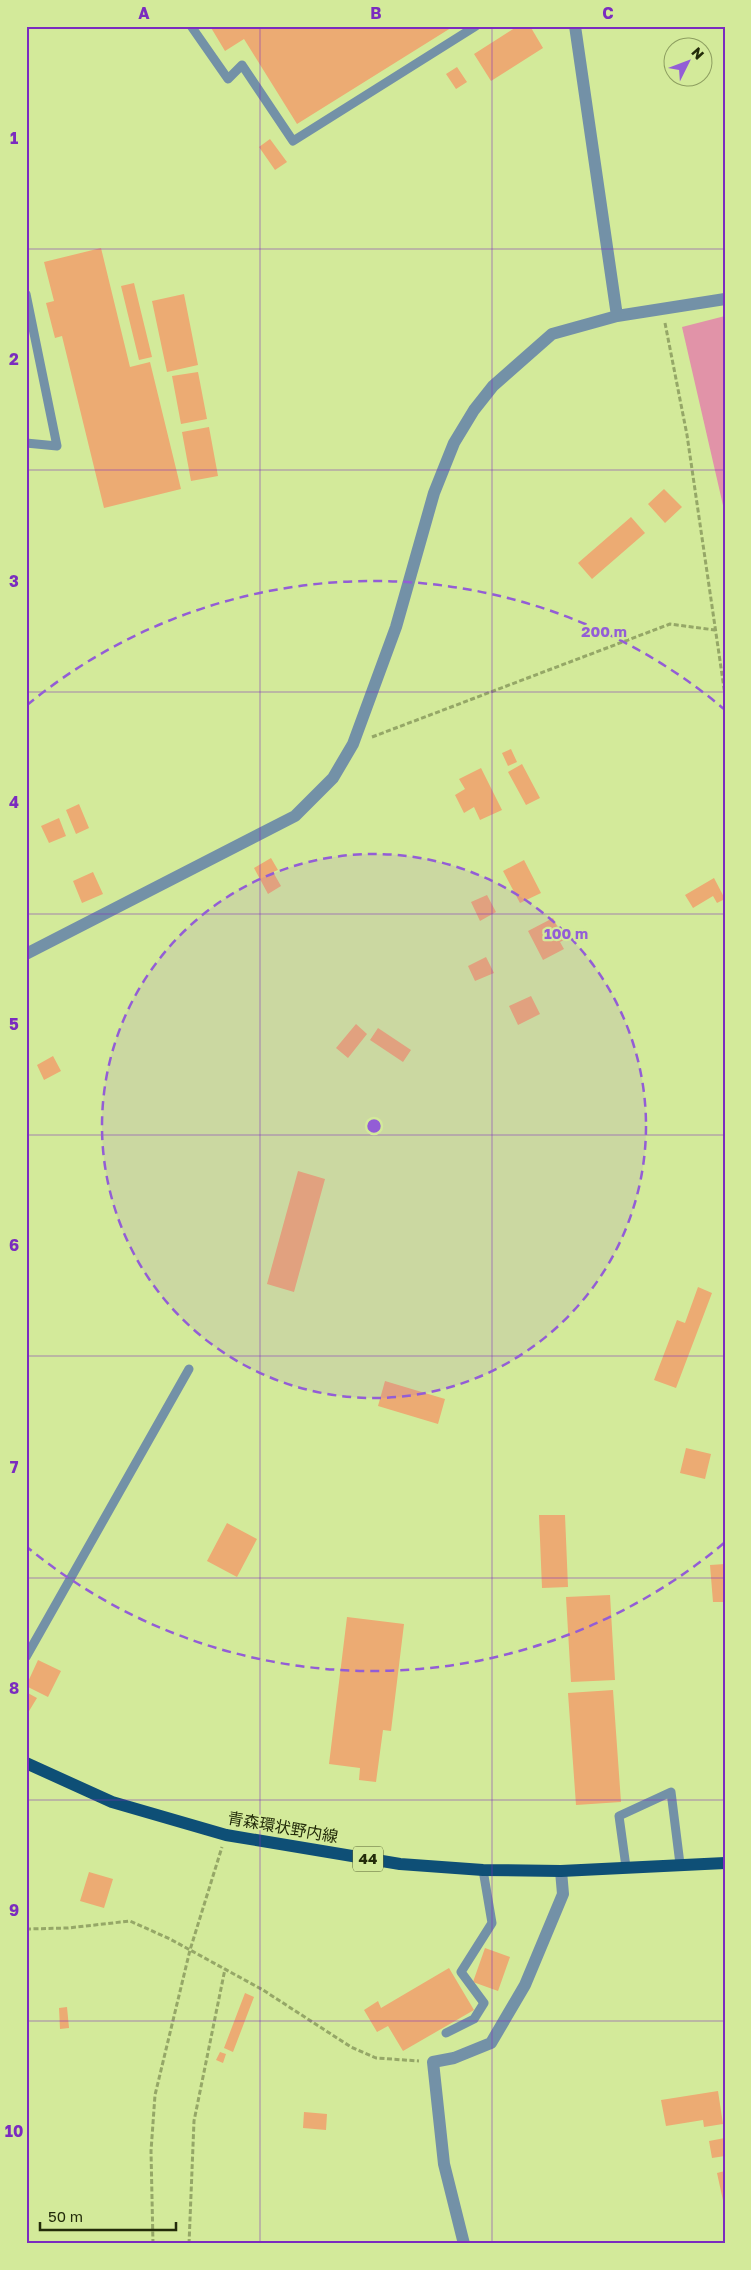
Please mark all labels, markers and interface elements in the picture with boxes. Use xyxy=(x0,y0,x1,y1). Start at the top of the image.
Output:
text: A xyxy=(138,3,150,23)
text: B xyxy=(370,3,382,23)
text: C xyxy=(602,3,614,23)
north arrow xyxy=(664,38,714,88)
text: N xyxy=(688,43,708,63)
text: 1 xyxy=(10,128,18,148)
text: 2 xyxy=(9,349,19,369)
text: 3 xyxy=(9,571,19,591)
text: 200 m xyxy=(581,622,627,640)
text: 4 xyxy=(9,792,19,812)
text: 100 m xyxy=(544,924,588,942)
text: 5 xyxy=(9,1014,19,1034)
centre of rings xyxy=(365,1117,383,1135)
text: 6 xyxy=(9,1235,19,1255)
text: 7 xyxy=(10,1457,19,1477)
text: 8 xyxy=(9,1678,19,1698)
street label: 青森環状野内線 xyxy=(226,1807,340,1847)
road number: 44 xyxy=(353,1846,383,1872)
text: 9 xyxy=(9,1900,19,1920)
text: 10 xyxy=(5,2121,23,2141)
scale bar xyxy=(40,2200,176,2232)
text: 50 m xyxy=(48,2207,83,2225)

